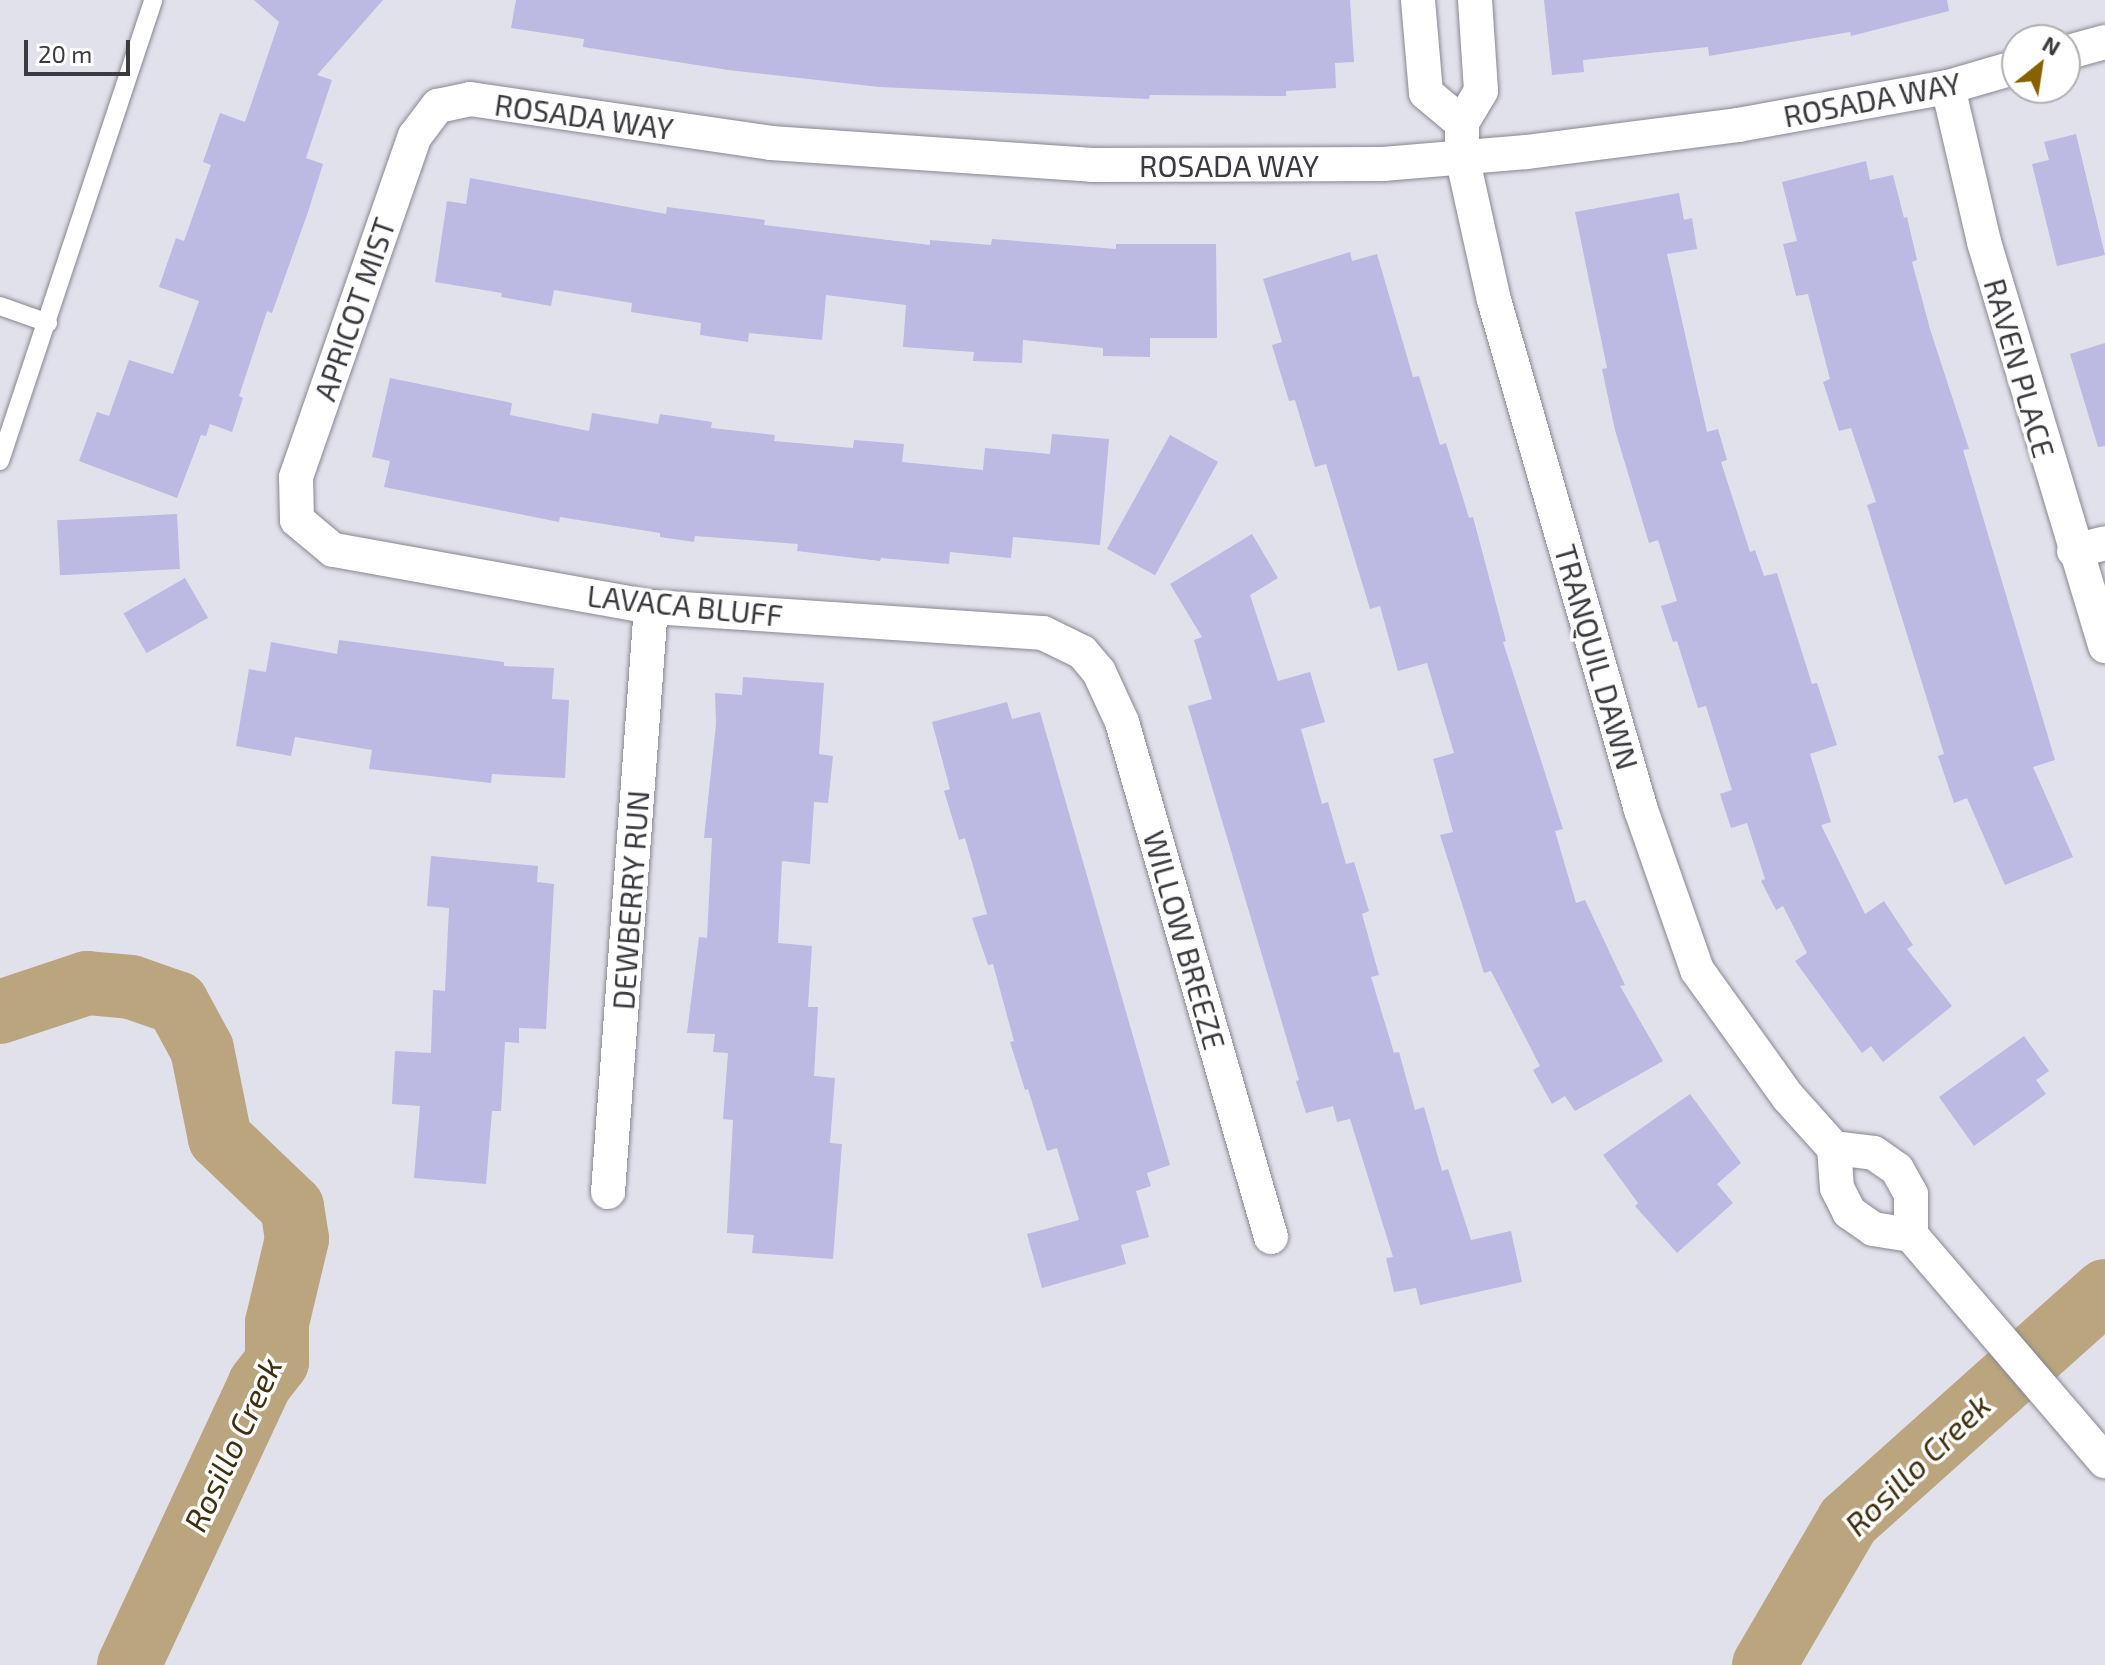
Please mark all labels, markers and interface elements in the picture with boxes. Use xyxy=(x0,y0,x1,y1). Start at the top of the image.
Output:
scale bar xyxy=(28,24,134,74)
north arrow xyxy=(2001,24,2081,104)
text: N xyxy=(2039,30,2065,60)
text: 20 m xyxy=(38,39,92,68)
street label: ROSADA WAY xyxy=(1780,64,1964,134)
street label: ROSADA WAY xyxy=(492,86,676,146)
street label: ROSADA WAY xyxy=(1138,147,1320,183)
street label: APRICOT MIST xyxy=(306,213,402,405)
street label: RAVEN PLACE xyxy=(1977,274,2063,462)
street label: TRANQUIL DAWN xyxy=(1548,540,1646,774)
street label: LAVACA BLUFF xyxy=(585,577,785,633)
street label: DEWBERRY RUN xyxy=(604,789,656,1011)
street label: WILLOW BREEZE xyxy=(1137,826,1233,1054)
water label: Rosillo Creek xyxy=(175,1351,289,1537)
water label: Rosillo Creek xyxy=(1836,1385,1998,1543)

